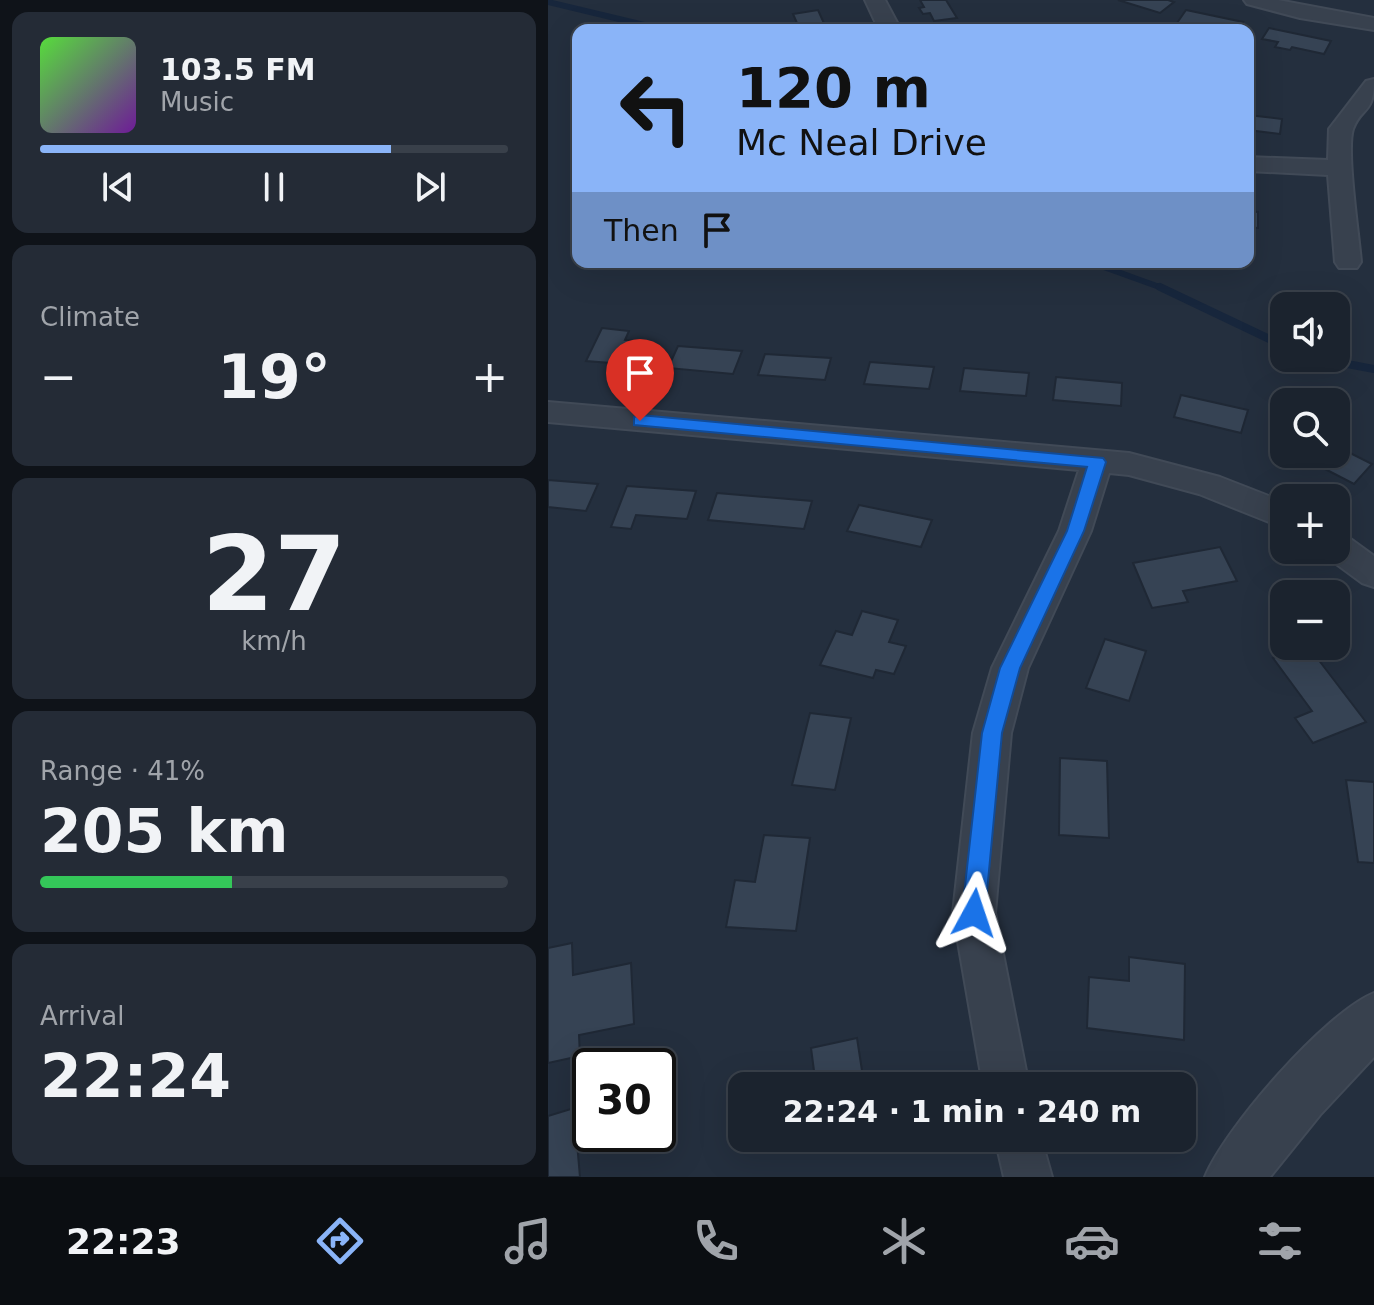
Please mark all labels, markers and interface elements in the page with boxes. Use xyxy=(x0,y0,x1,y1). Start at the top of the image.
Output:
text: 103.5 FM xyxy=(160,52,316,87)
text: 120 m xyxy=(736,55,931,120)
icon: left xyxy=(604,56,708,160)
text: Music xyxy=(160,87,234,117)
text: Mc Neal Drive xyxy=(736,122,987,163)
icon: previous xyxy=(96,165,140,209)
icon: pause xyxy=(252,165,296,209)
icon: next xyxy=(408,165,452,209)
icon: arrive xyxy=(695,208,739,252)
text: Then xyxy=(604,213,679,248)
map controls xyxy=(1270,292,1350,660)
button: sound xyxy=(1270,292,1350,372)
text: Climate xyxy=(40,302,140,332)
pin xyxy=(606,339,674,421)
text: 19° xyxy=(217,342,331,412)
text: − xyxy=(40,351,77,402)
text: + xyxy=(471,351,508,402)
icon: arrive xyxy=(618,351,662,395)
button: search xyxy=(1270,388,1350,468)
button: + xyxy=(1270,484,1350,564)
text: 27 xyxy=(202,513,346,635)
button: − xyxy=(1270,580,1350,660)
text: km/h xyxy=(241,626,307,656)
text: Range · 41% xyxy=(40,756,205,786)
text: 205 km xyxy=(40,796,289,866)
position arrow xyxy=(932,871,1016,955)
text: Arrival xyxy=(40,1001,124,1031)
text: 22:24 xyxy=(40,1041,231,1111)
speed limit sign: 30 xyxy=(572,1048,676,1152)
text: 22:24 · 1 min · 240 m xyxy=(783,1094,1141,1129)
icon: directions xyxy=(312,1213,368,1269)
icon: music xyxy=(500,1213,556,1269)
icon: phone xyxy=(688,1213,744,1269)
icon: climate xyxy=(876,1213,932,1269)
icon: car xyxy=(1064,1213,1120,1269)
icon: filters xyxy=(1252,1213,1308,1269)
text: 22:23 xyxy=(66,1221,181,1262)

